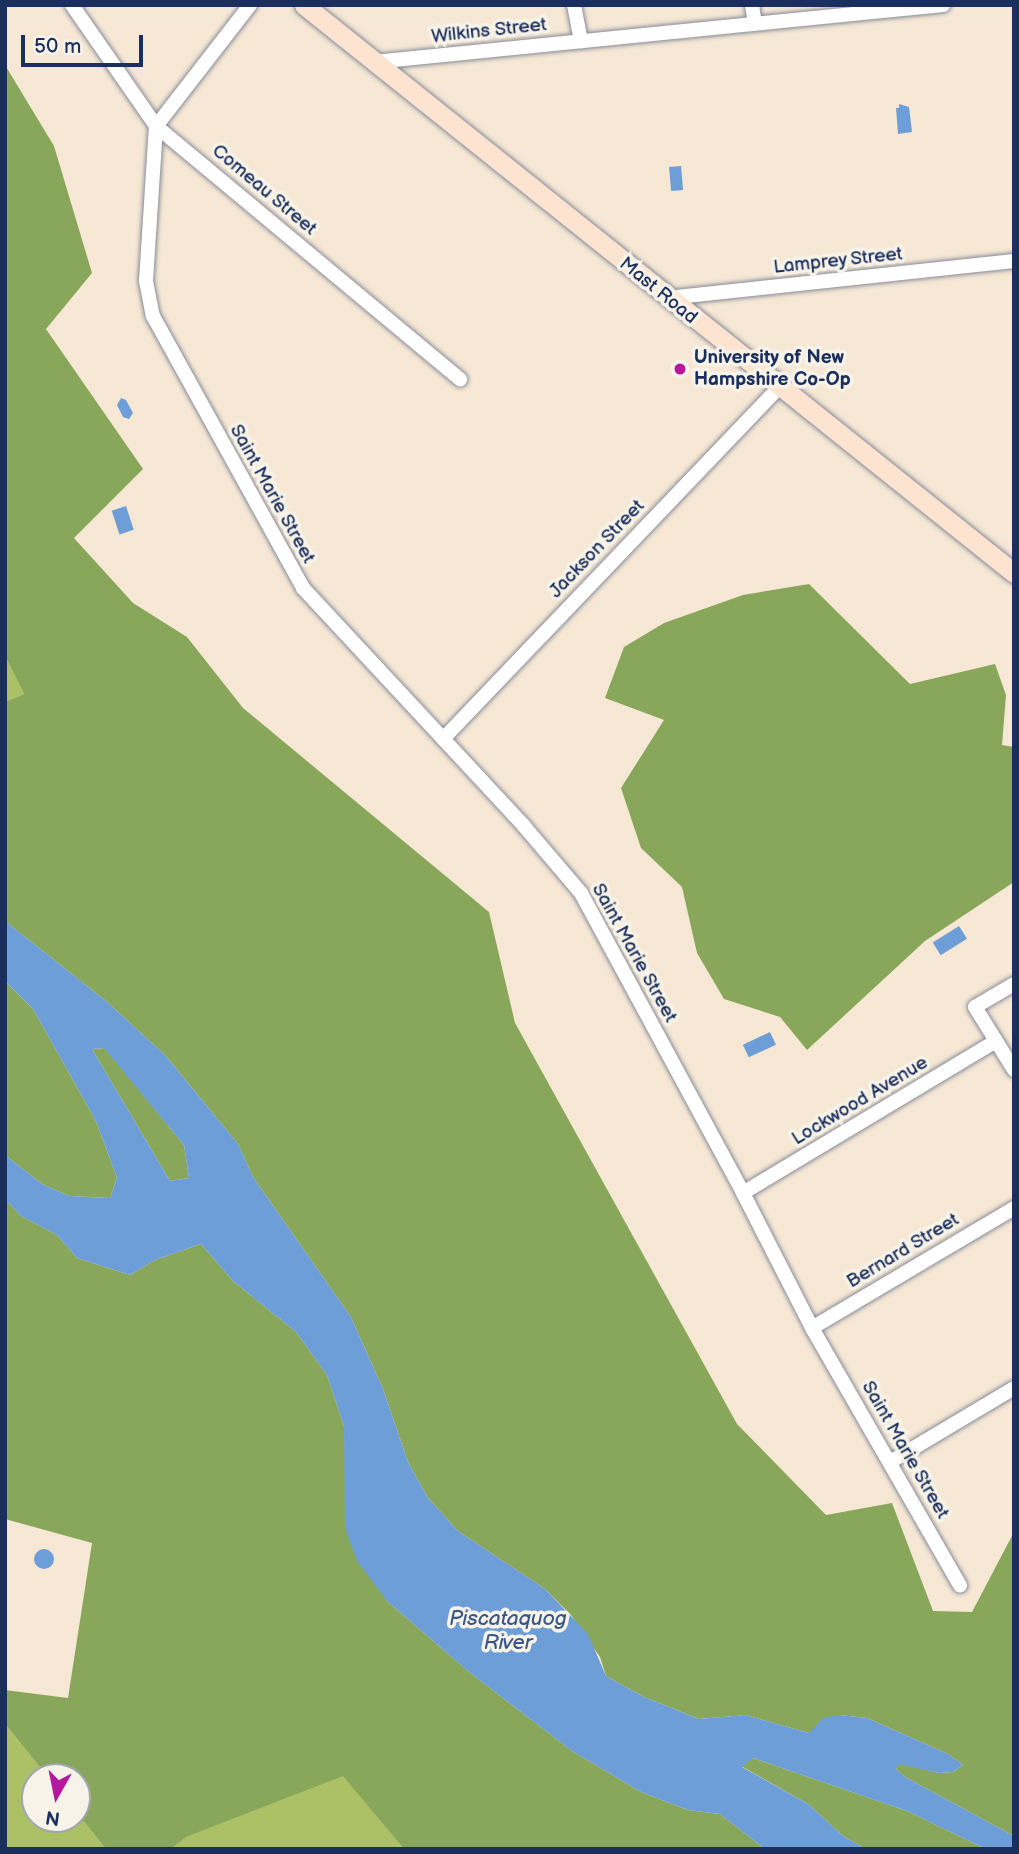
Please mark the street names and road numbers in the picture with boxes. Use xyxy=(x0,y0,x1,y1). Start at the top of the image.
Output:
street label: Wilkins Street xyxy=(430,14,548,48)
street label: Comeau Street xyxy=(207,140,321,240)
street label: Lamprey Street xyxy=(772,243,904,279)
street label: Mast Road xyxy=(615,253,701,329)
street label: Saint Marie Street xyxy=(224,421,320,567)
street label: Jackson Street xyxy=(544,495,650,603)
street label: Saint Marie Street xyxy=(586,880,682,1026)
street label: Lockwood Avenue xyxy=(788,1051,932,1151)
street label: Bernard Street xyxy=(843,1208,963,1294)
street label: Saint Marie Street xyxy=(856,1377,954,1523)

